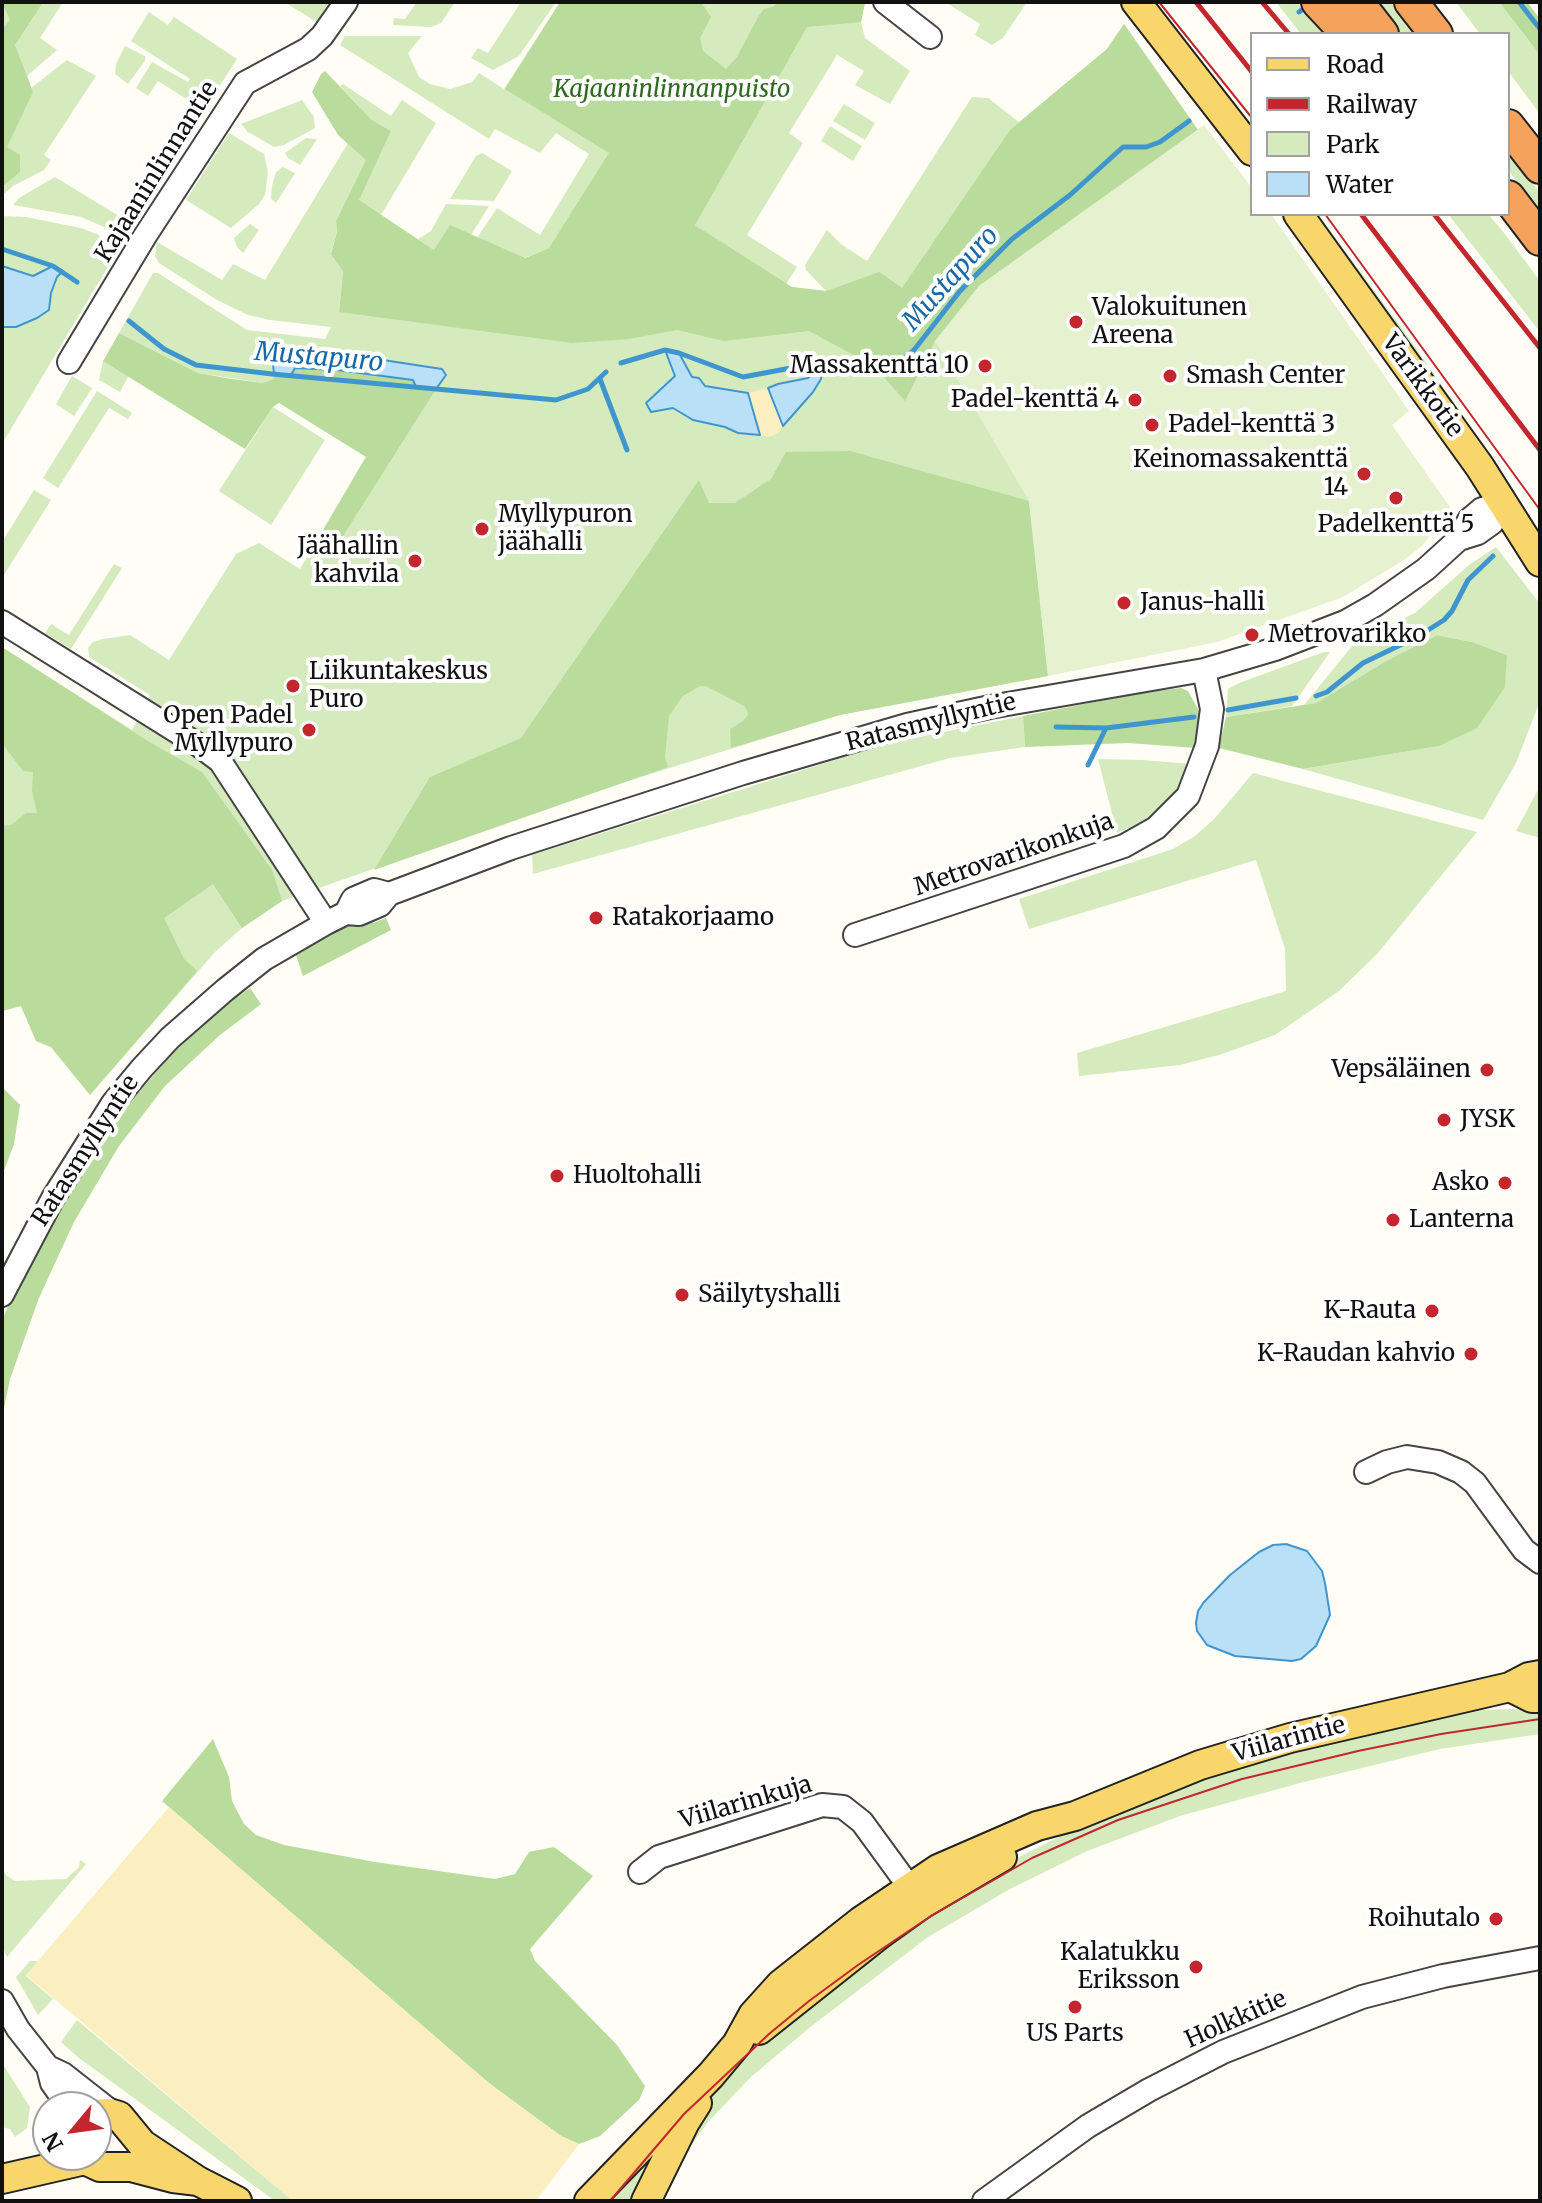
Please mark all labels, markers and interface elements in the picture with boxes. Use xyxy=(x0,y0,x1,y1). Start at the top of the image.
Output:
legend xyxy=(1250,32,1510,216)
text: Road xyxy=(1326,49,1384,80)
street label: Kajaaninlinnantie xyxy=(90,76,224,268)
park label: Kajaaninlinnanpuisto xyxy=(554,76,790,104)
text: Railway xyxy=(1326,89,1417,120)
text: Park xyxy=(1326,129,1379,160)
text: Water xyxy=(1326,169,1394,200)
water label: Mustapuro xyxy=(896,221,1006,337)
place label: Valokuitunen Areena xyxy=(1092,294,1247,350)
marker: Valokuitunen Areena xyxy=(1067,313,1085,331)
street label: Varikkotie xyxy=(1375,329,1469,443)
water label: Mustapuro xyxy=(254,337,384,379)
place label: Massakenttä 10 xyxy=(790,352,969,380)
marker: Massakenttä 10 xyxy=(976,357,994,375)
place label: Smash Center xyxy=(1186,362,1345,390)
marker: Smash Center xyxy=(1161,367,1179,385)
place label: Padel-kenttä 4 xyxy=(951,386,1119,414)
marker: Padel-kenttä 4 xyxy=(1126,391,1144,409)
place label: Padel-kenttä 3 xyxy=(1168,411,1335,439)
marker: Padel-kenttä 3 xyxy=(1143,416,1161,434)
place label: Keinomassakenttä 14 xyxy=(1133,446,1348,502)
marker: Keinomassakenttä 14 xyxy=(1355,465,1373,483)
marker: Padelkenttä 5 xyxy=(1387,489,1405,507)
place label: Myllypuron jäähalli xyxy=(498,501,633,557)
place label: Padelkenttä 5 xyxy=(1318,511,1474,539)
marker: Myllypuron jäähalli xyxy=(473,520,491,538)
place label: Jäähallin kahvila xyxy=(297,533,399,589)
marker: Jäähallin kahvila xyxy=(406,552,424,570)
place label: Janus-halli xyxy=(1140,589,1265,617)
marker: Janus-halli xyxy=(1115,594,1133,612)
place label: Metrovarikko xyxy=(1268,621,1426,649)
marker: Metrovarikko xyxy=(1243,626,1261,644)
place label: Liikuntakeskus Puro xyxy=(309,658,488,714)
marker: Liikuntakeskus Puro xyxy=(284,677,302,695)
street label: Ratasmyllyntie xyxy=(843,688,1019,758)
place label: Open Padel Myllypuro xyxy=(163,702,293,758)
marker: Open Padel Myllypuro xyxy=(300,721,318,739)
street label: Metrovarikonkuja xyxy=(911,807,1117,903)
place label: Ratakorjaamo xyxy=(612,904,774,932)
marker: Ratakorjaamo xyxy=(587,909,605,927)
place label: Vepsäläinen xyxy=(1331,1056,1471,1084)
marker: Vepsäläinen xyxy=(1478,1061,1496,1079)
street label: Ratasmyllyntie xyxy=(27,1070,145,1232)
place label: JYSK xyxy=(1460,1106,1515,1134)
marker: JYSK xyxy=(1435,1111,1453,1129)
place label: Huoltohalli xyxy=(573,1162,702,1190)
marker: Huoltohalli xyxy=(548,1167,566,1185)
place label: Asko xyxy=(1432,1169,1489,1197)
marker: Asko xyxy=(1496,1174,1514,1192)
place label: Lanterna xyxy=(1409,1206,1514,1234)
marker: Lanterna xyxy=(1384,1211,1402,1229)
place label: Säilytyshalli xyxy=(698,1281,841,1309)
marker: Säilytyshalli xyxy=(673,1286,691,1304)
place label: K-Rauta xyxy=(1324,1297,1416,1325)
marker: K-Rauta xyxy=(1423,1302,1441,1320)
place label: K-Raudan kahvio xyxy=(1257,1340,1455,1368)
marker: K-Raudan kahvio xyxy=(1462,1345,1480,1363)
street label: Viilarintie xyxy=(1229,1711,1349,1769)
street label: Viilarinkuja xyxy=(677,1770,815,1836)
place label: Roihutalo xyxy=(1368,1905,1480,1933)
marker: Roihutalo xyxy=(1487,1910,1505,1928)
place label: Kalatukku Eriksson xyxy=(1060,1939,1180,1995)
marker: Kalatukku Eriksson xyxy=(1187,1958,1205,1976)
street label: Holkkitie xyxy=(1181,1985,1291,2055)
marker: US Parts xyxy=(1066,1998,1084,2016)
place label: US Parts xyxy=(1026,2020,1124,2048)
north arrow xyxy=(32,2091,112,2171)
text: N xyxy=(36,2127,69,2156)

